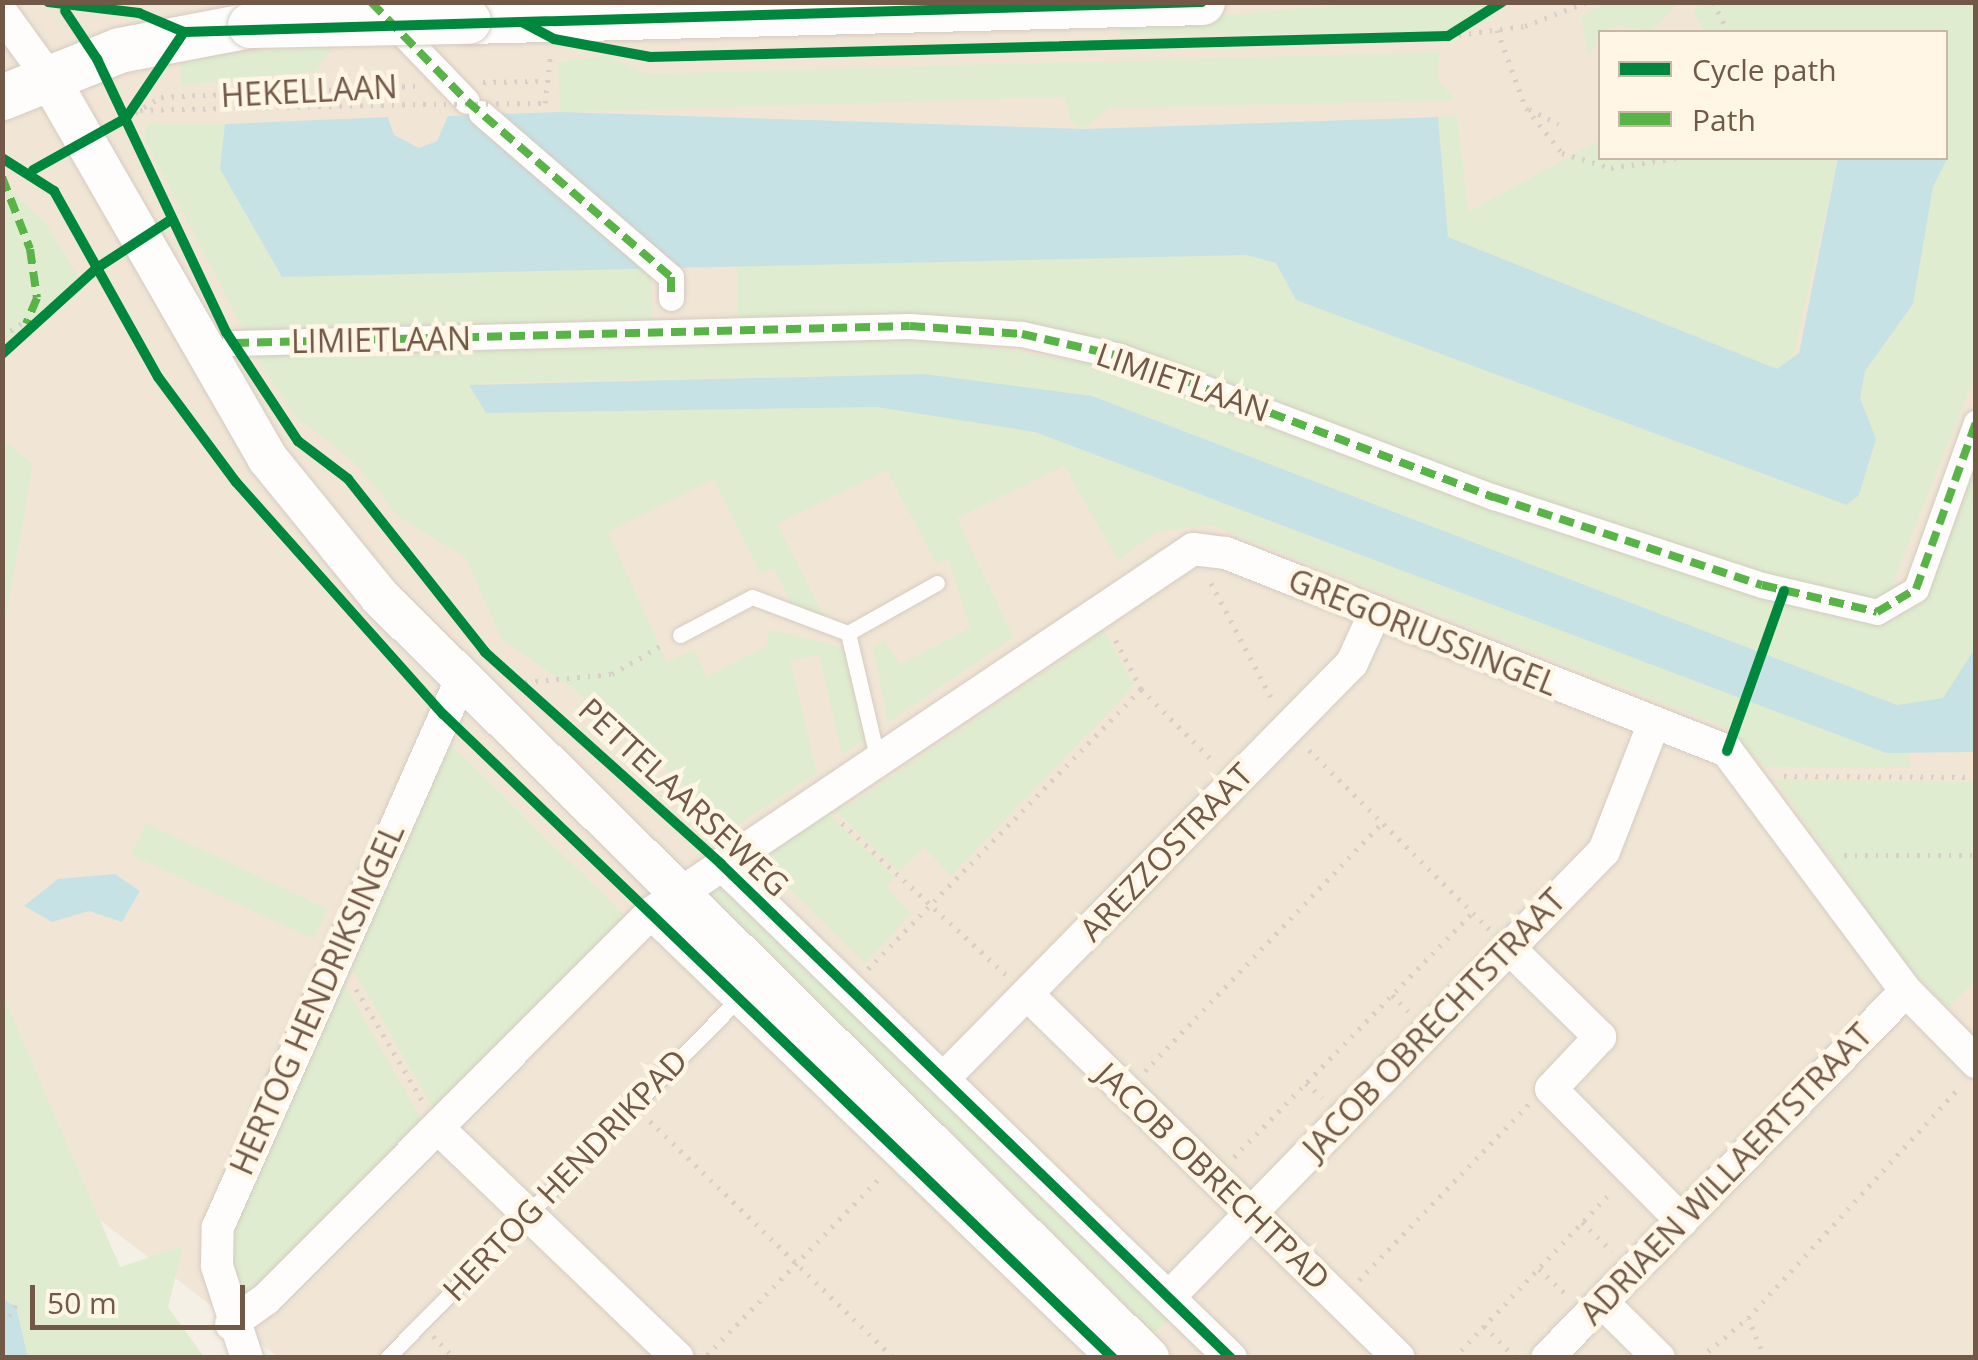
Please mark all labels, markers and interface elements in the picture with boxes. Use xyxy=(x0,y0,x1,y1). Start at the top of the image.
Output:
legend xyxy=(1598,30,1948,160)
text: Cycle path xyxy=(1692,49,1837,90)
street label: HEKELLAAN xyxy=(220,67,398,115)
text: Path xyxy=(1692,99,1756,140)
street label: LIMIETLAAN xyxy=(291,319,471,361)
street label: LIMIETLAAN xyxy=(1092,335,1274,429)
street label: GREGORIUSSINGEL xyxy=(1283,560,1563,704)
street label: PETTELAARSEWEG xyxy=(571,690,797,904)
street label: AREZZOSTRAAT xyxy=(1072,755,1260,949)
street label: HERTOG HENDRIKSINGEL xyxy=(222,817,412,1181)
street label: JACOB OBRECHTSTRAAT xyxy=(1295,881,1573,1167)
street label: ADRIAEN WILLAERTSTRAAT xyxy=(1572,1016,1880,1332)
street label: HERTOG HENDRIKPAD xyxy=(435,1041,695,1309)
street label: JACOB OBRECHTPAD xyxy=(1088,1055,1338,1297)
scale bar xyxy=(35,1265,250,1327)
text: 50 m xyxy=(47,1282,117,1323)

